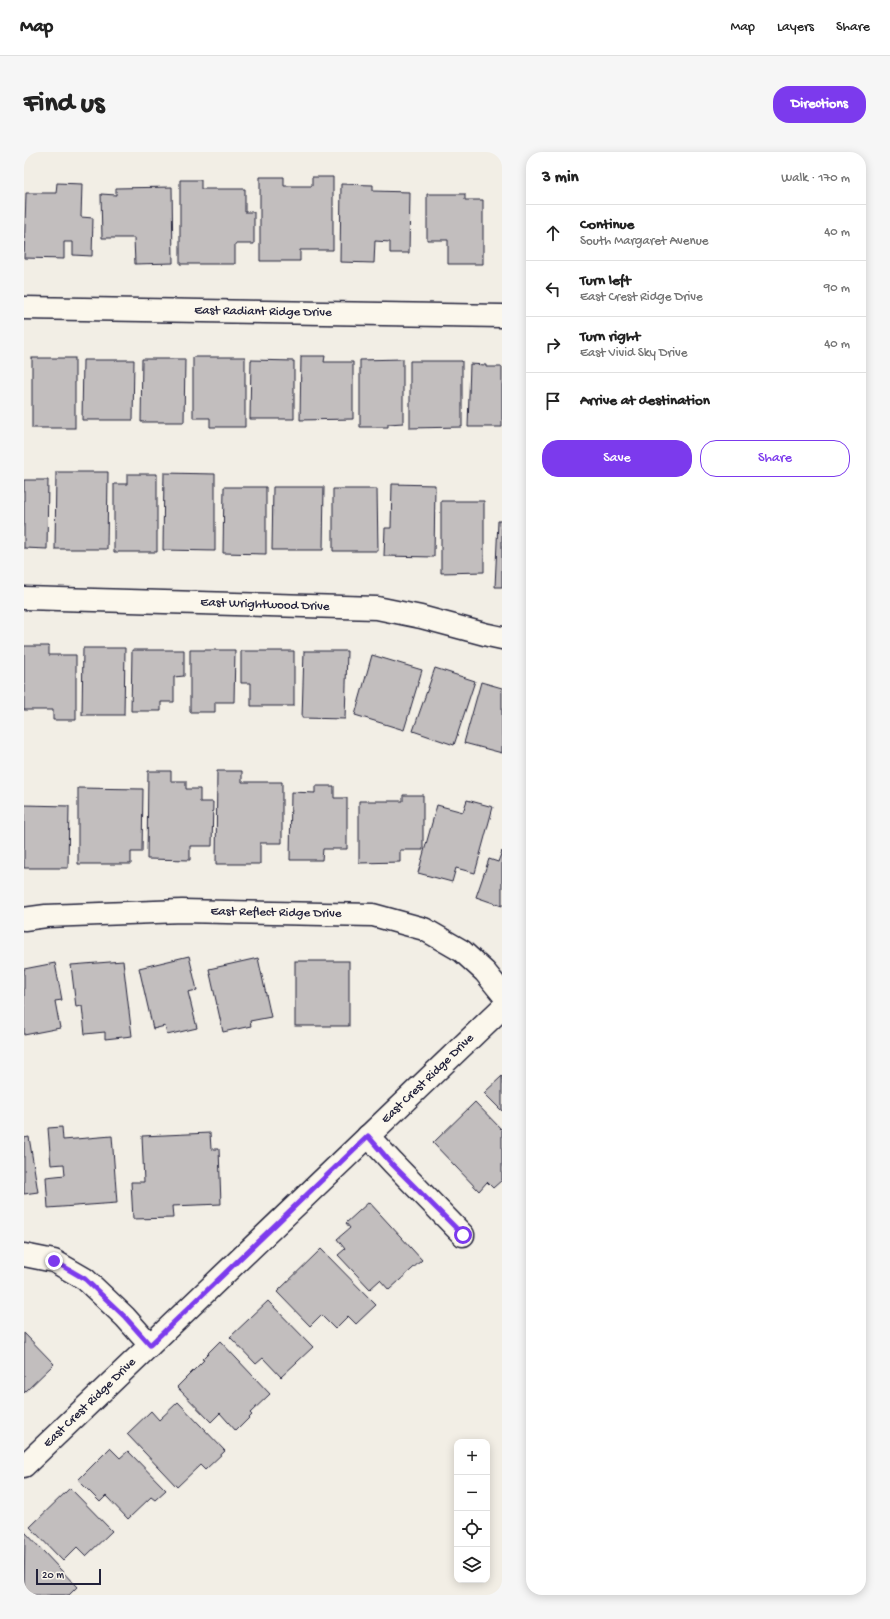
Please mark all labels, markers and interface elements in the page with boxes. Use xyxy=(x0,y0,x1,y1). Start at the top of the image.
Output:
text: Map xyxy=(20,16,53,39)
text: Map xyxy=(731,19,755,36)
text: Layers xyxy=(777,19,814,36)
text: Share xyxy=(836,19,870,36)
button: Directions xyxy=(773,86,866,123)
text: Find us xyxy=(24,88,104,121)
text: 3 min xyxy=(542,168,579,188)
text: Walk · 170 m xyxy=(781,171,850,186)
text: Continue xyxy=(580,216,634,234)
icon: ahead xyxy=(542,222,564,244)
text: 40 m xyxy=(824,225,850,240)
text: South Margaret Avenue xyxy=(580,234,709,249)
text: Turn left xyxy=(580,272,631,290)
icon: left xyxy=(542,278,564,300)
text: 90 m xyxy=(824,281,850,296)
text: East Crest Ridge Drive xyxy=(580,290,703,305)
street label: East Radiant Ridge Drive xyxy=(194,303,332,321)
text: Turn right xyxy=(580,328,640,346)
icon: right xyxy=(542,334,564,356)
text: 40 m xyxy=(824,337,850,352)
text: East Vivid Sky Drive xyxy=(580,346,687,361)
icon: arrive xyxy=(542,390,564,412)
text: Arrive at destination xyxy=(580,392,710,410)
button: Save xyxy=(542,440,692,477)
button: Share xyxy=(700,440,850,477)
street label: East Wrightwood Drive xyxy=(200,595,330,615)
street label: East Reflect Ridge Drive xyxy=(210,904,342,922)
street label: East Crest Ridge Drive xyxy=(379,1031,478,1127)
route start xyxy=(454,1226,472,1244)
route end xyxy=(45,1252,63,1270)
street label: East Crest Ridge Drive xyxy=(41,1355,140,1451)
map controls xyxy=(454,1439,490,1583)
button: + xyxy=(454,1439,490,1475)
button: − xyxy=(454,1475,490,1511)
button: locate xyxy=(454,1511,490,1547)
button: layers xyxy=(454,1547,490,1583)
scale bar xyxy=(36,1567,101,1586)
text: 20 m xyxy=(42,1570,64,1582)

